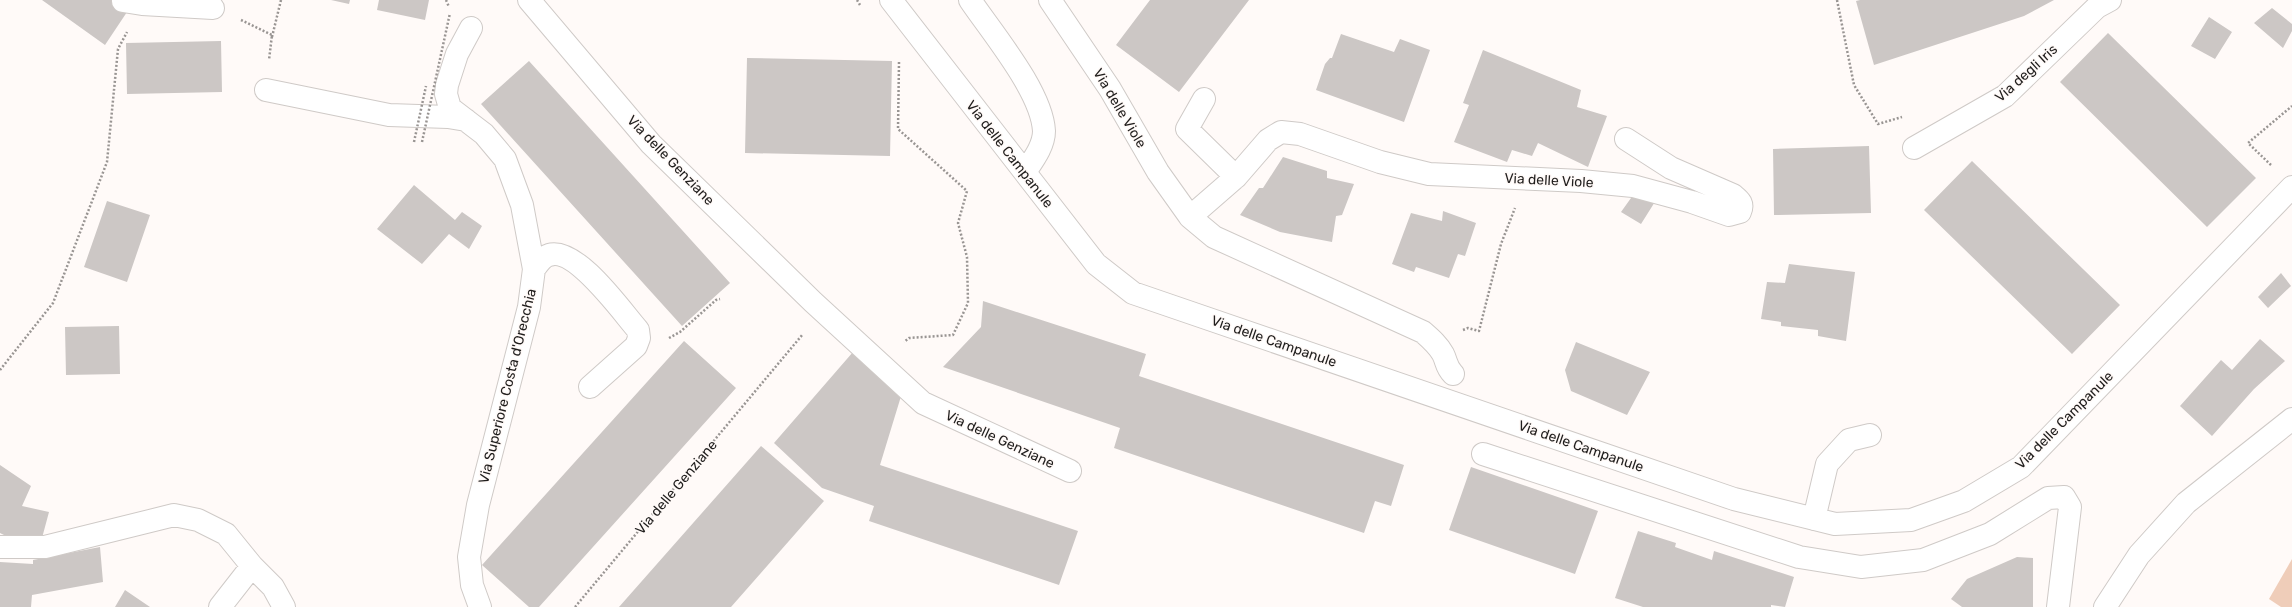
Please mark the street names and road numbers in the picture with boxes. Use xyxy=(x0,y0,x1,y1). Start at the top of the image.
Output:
street label: Via degli Iris xyxy=(1992,41,2061,106)
street label: Via delle Viole xyxy=(1089,66,1150,151)
street label: Via delle Campanule xyxy=(962,97,1057,212)
street label: Via delle Genziane xyxy=(623,112,718,209)
street label: Via delle Viole xyxy=(1504,170,1594,191)
street label: Via Superiore Costa d'Orecchia xyxy=(475,287,540,485)
street label: Via delle Campanule xyxy=(1209,312,1339,371)
street label: Via delle Campanule xyxy=(2012,368,2117,473)
street label: Via delle Genziane xyxy=(943,407,1057,472)
street label: Via delle Campanule xyxy=(1516,417,1646,476)
street label: Via delle Genziane xyxy=(632,436,721,538)

